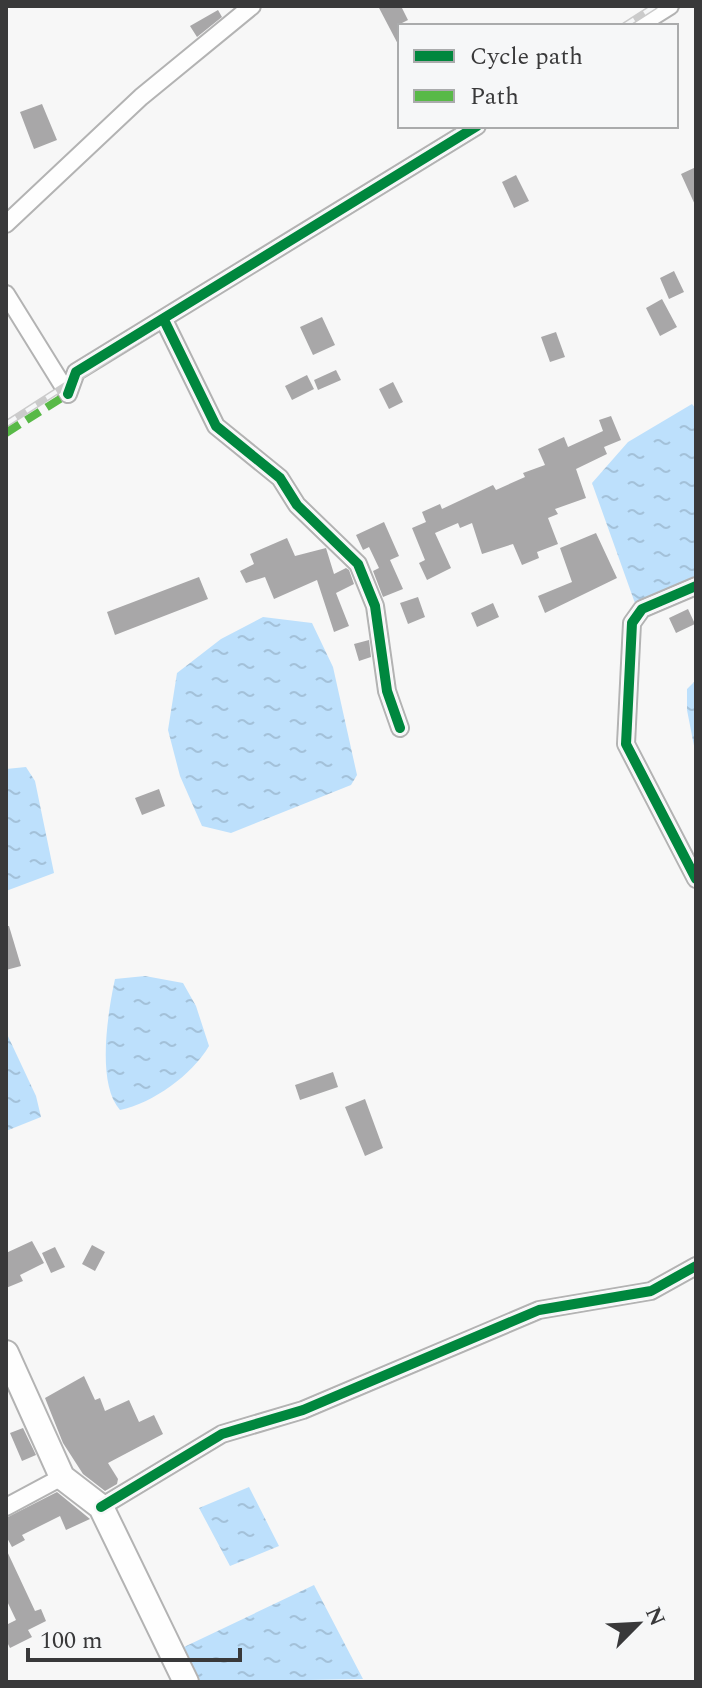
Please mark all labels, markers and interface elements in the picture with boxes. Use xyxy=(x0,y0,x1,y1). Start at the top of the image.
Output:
legend xyxy=(398,24,678,128)
text: Cycle path xyxy=(470,39,583,75)
text: Path xyxy=(470,79,519,115)
north arrow xyxy=(598,1584,678,1664)
text: N xyxy=(636,1602,674,1631)
scale bar xyxy=(28,1612,240,1662)
text: 100 m xyxy=(40,1623,103,1659)

